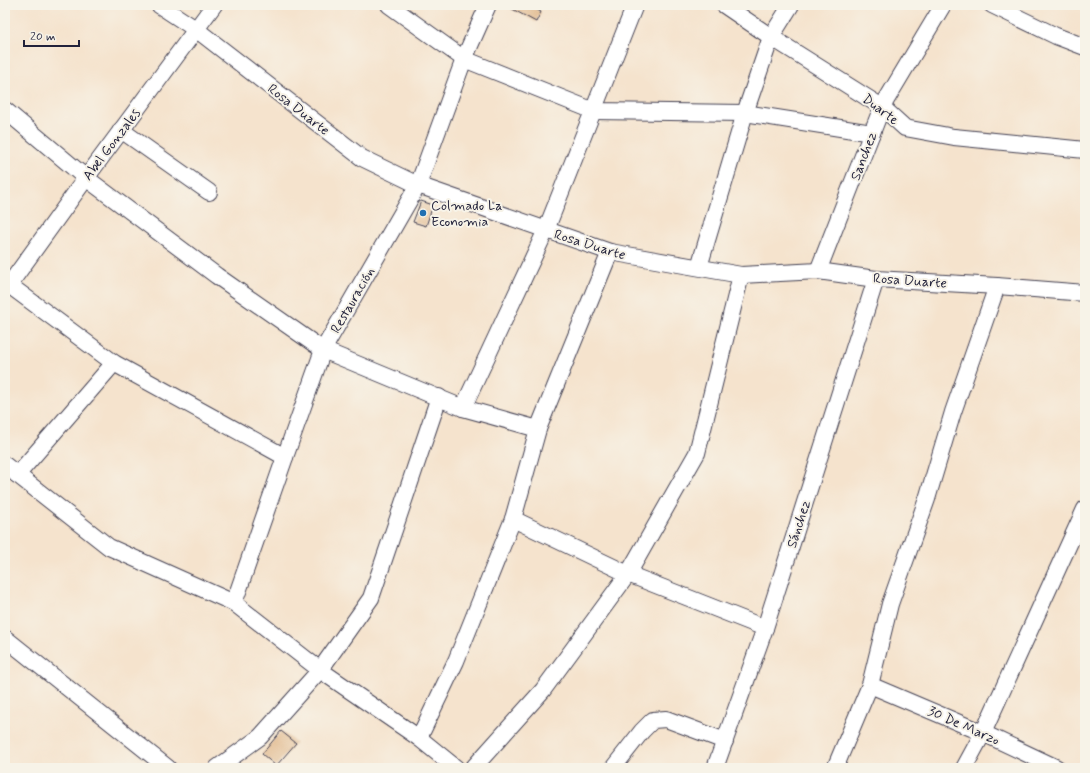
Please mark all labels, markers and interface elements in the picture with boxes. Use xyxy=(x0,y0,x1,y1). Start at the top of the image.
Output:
scale bar xyxy=(24,22,79,48)
text: 20 m xyxy=(30,29,56,45)
street label: Rosa Duarte xyxy=(264,80,333,140)
street label: Duarte xyxy=(858,90,903,130)
street label: Abel Gonzales xyxy=(79,105,145,184)
street label: Sanchez xyxy=(847,130,881,183)
place label: Colmado La Economia xyxy=(431,197,502,231)
marker: Colmado La Economia xyxy=(418,208,428,218)
street label: Rosa Duarte xyxy=(552,226,628,264)
street label: Restauración xyxy=(327,264,379,337)
street label: Rosa Duarte xyxy=(872,269,947,293)
street label: Sánchez xyxy=(783,498,815,550)
street label: 30 De Marzo xyxy=(925,702,1002,750)

